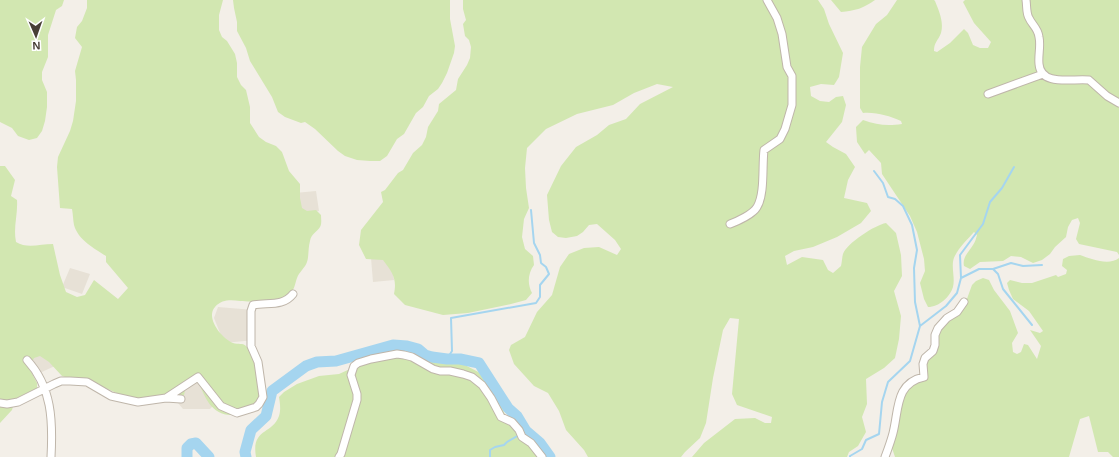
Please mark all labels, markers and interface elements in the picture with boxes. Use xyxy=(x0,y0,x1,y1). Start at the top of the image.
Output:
north arrow xyxy=(16,16,56,56)
text: N xyxy=(32,40,41,52)

